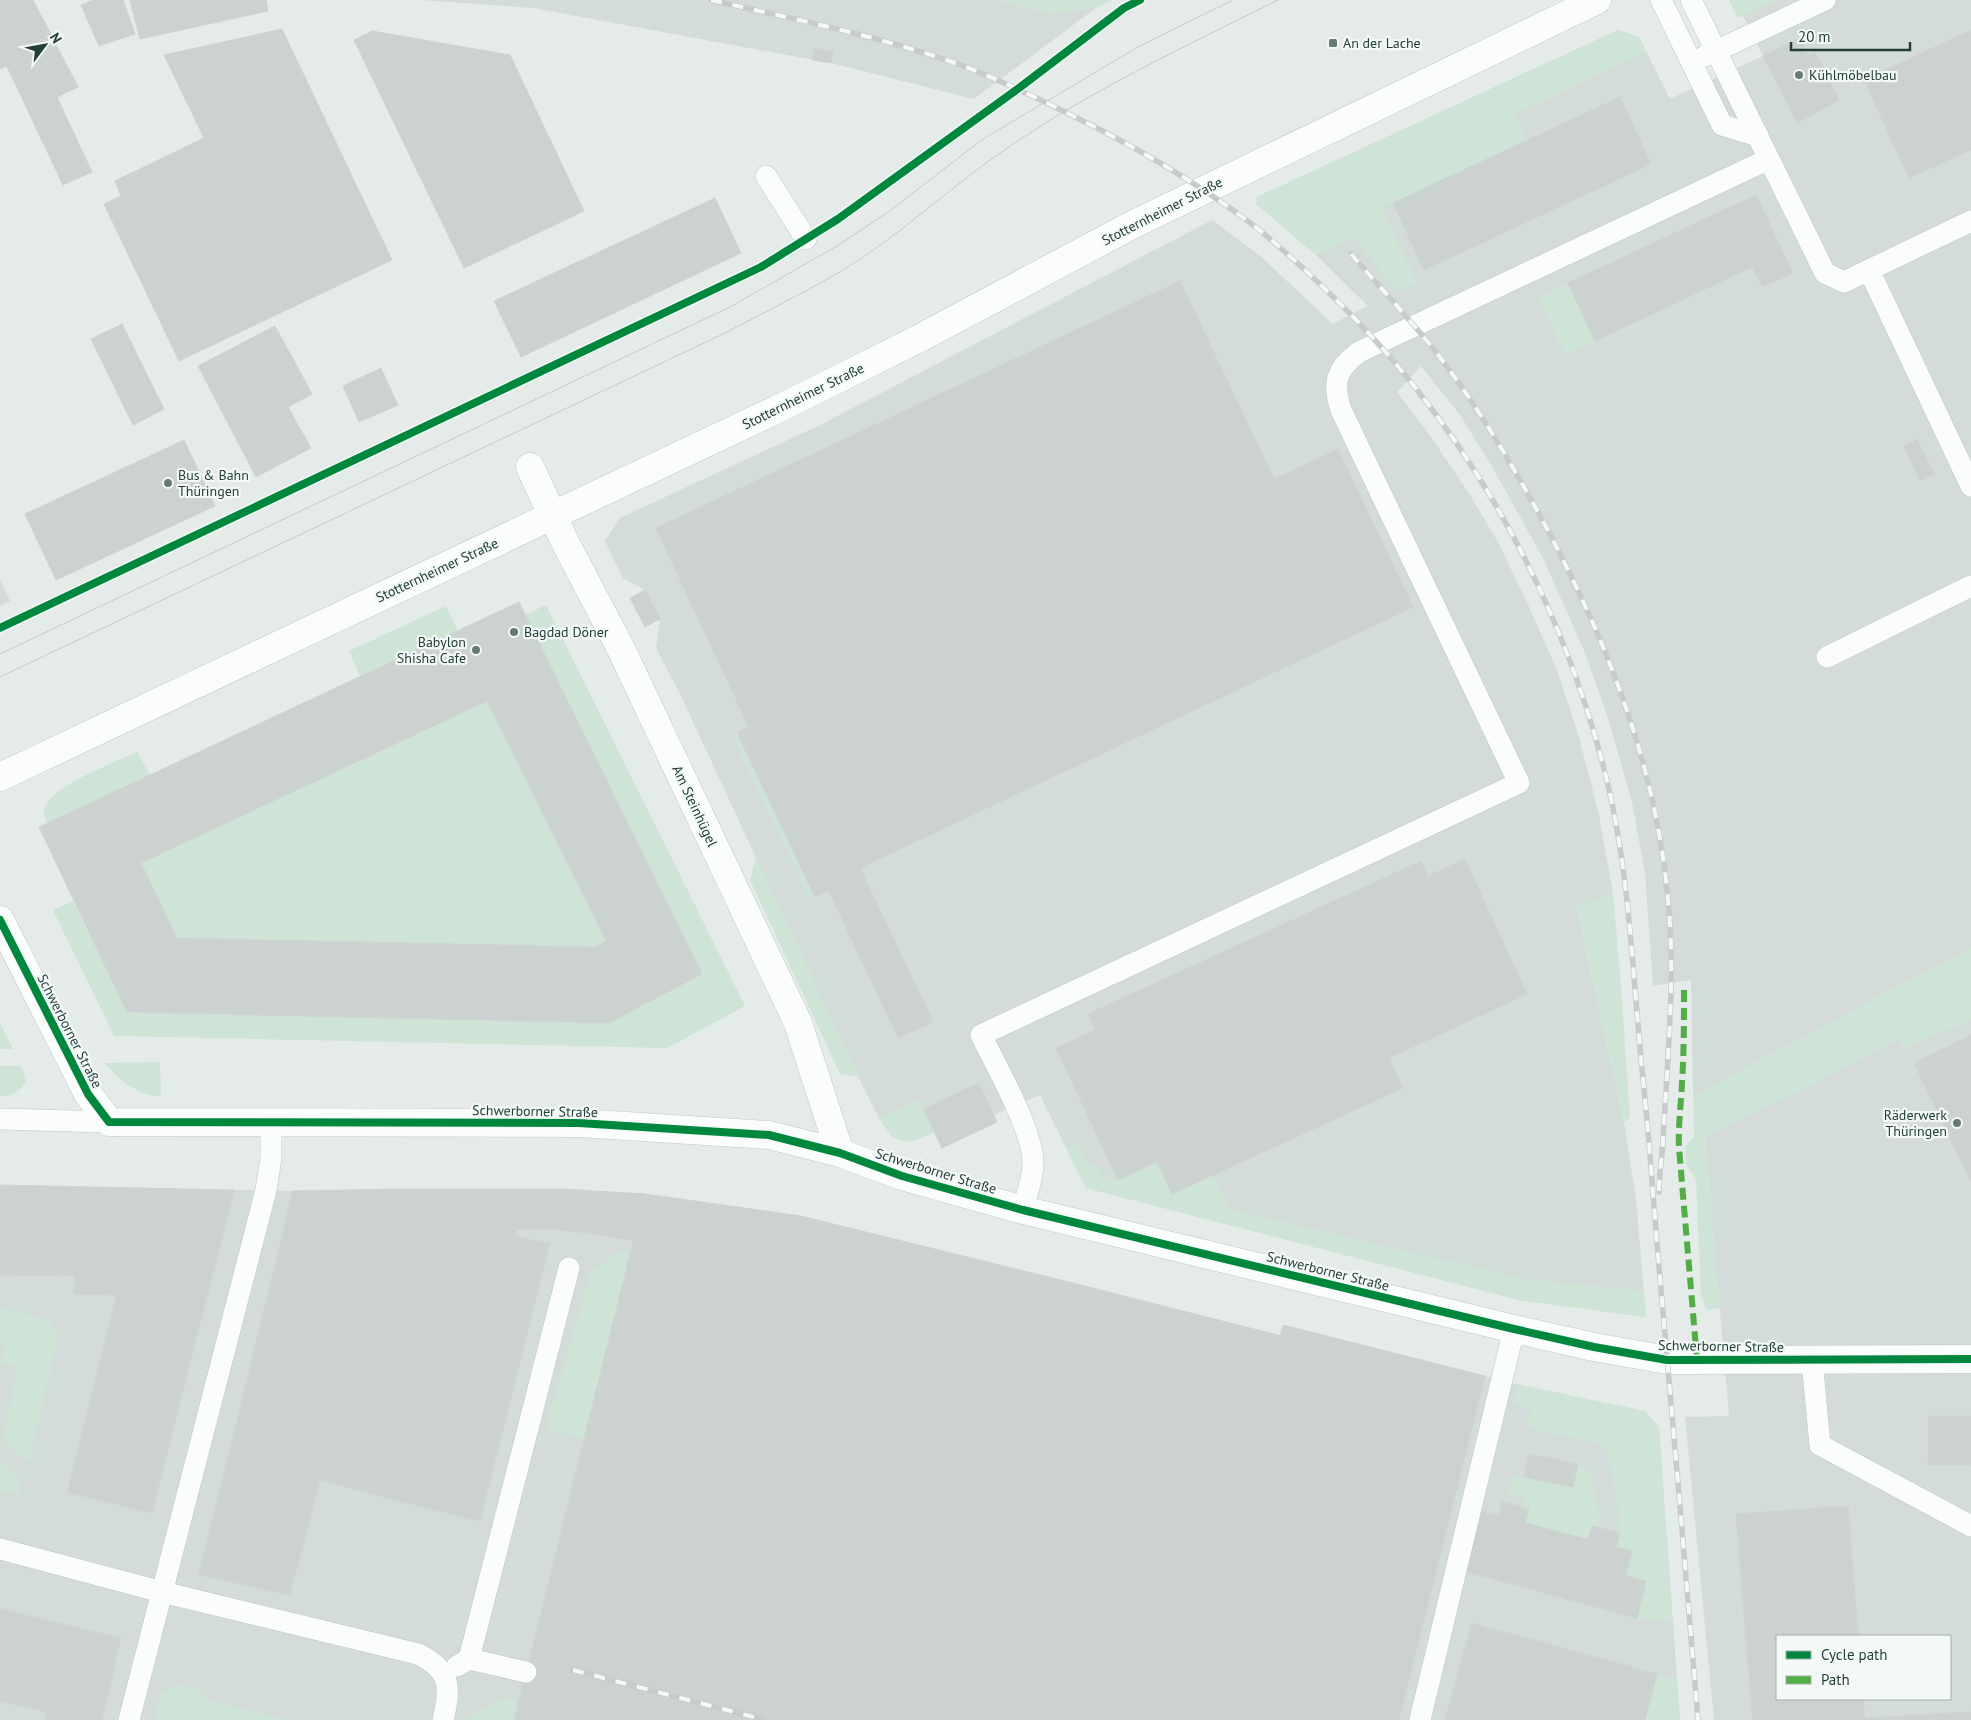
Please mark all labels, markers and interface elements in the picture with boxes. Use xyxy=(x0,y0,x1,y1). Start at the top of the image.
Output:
north arrow xyxy=(20,20,70,70)
scale bar xyxy=(1791,20,1910,52)
text: 20 m xyxy=(1798,27,1831,46)
text: N xyxy=(46,29,66,47)
place label: An der Lache xyxy=(1343,34,1421,52)
marker: An der Lache xyxy=(1327,37,1339,49)
place label: Kühlmöbelbau xyxy=(1809,66,1897,84)
marker: Kühlmöbelbau xyxy=(1793,69,1805,81)
street label: Stotternheimer Straße xyxy=(1099,173,1225,249)
street label: Stotternheimer Straße xyxy=(739,359,867,433)
place label: Bus & Bahn Thüringen xyxy=(178,466,249,500)
marker: Bus & Bahn Thüringen xyxy=(162,477,174,489)
street label: Stotternheimer Straße xyxy=(373,534,501,606)
place label: Bagdad Döner xyxy=(524,623,609,641)
marker: Bagdad Döner xyxy=(508,626,520,638)
place label: Babylon Shisha Cafe xyxy=(397,633,466,667)
marker: Babylon Shisha Cafe xyxy=(470,644,482,656)
street label: Am Steinhügel xyxy=(668,762,722,850)
street label: Schwerborner Straße xyxy=(33,971,107,1091)
street label: Schwerborner Straße xyxy=(472,1101,598,1121)
place label: Räderwerk Thüringen xyxy=(1884,1106,1947,1140)
marker: Räderwerk Thüringen xyxy=(1951,1117,1963,1129)
street label: Schwerborner Straße xyxy=(873,1144,999,1198)
street label: Schwerborner Straße xyxy=(1265,1247,1391,1295)
street label: Schwerborner Straße xyxy=(1658,1336,1784,1356)
legend xyxy=(1776,1635,1951,1700)
text: Cycle path xyxy=(1821,1645,1887,1664)
text: Path xyxy=(1821,1670,1850,1689)

